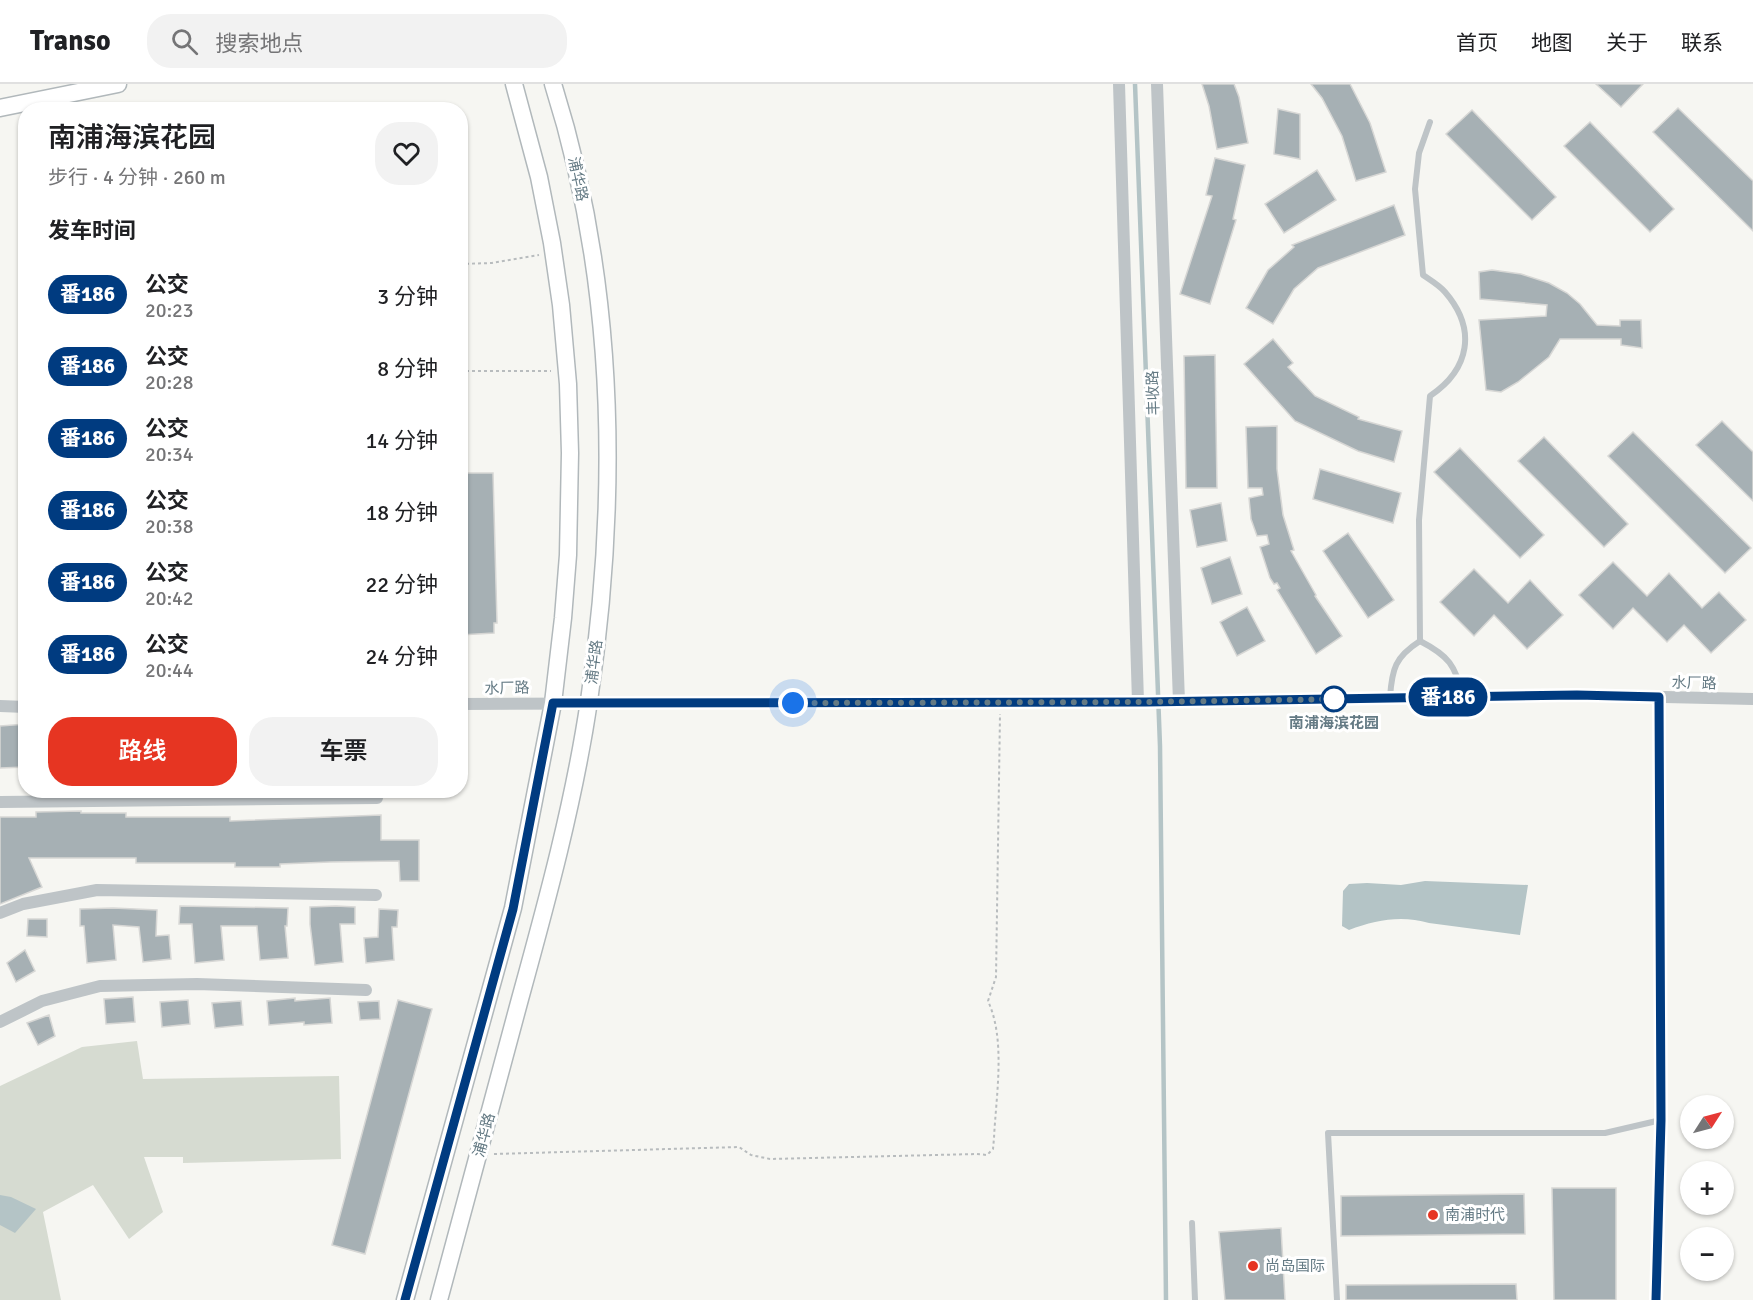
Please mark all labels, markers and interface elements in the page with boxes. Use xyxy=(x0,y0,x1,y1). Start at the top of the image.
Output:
search box xyxy=(147,14,567,68)
text: Transo xyxy=(30,24,111,58)
icon: search xyxy=(168,25,201,58)
text: 搜索地点 xyxy=(216,30,304,57)
text: 首页 xyxy=(1456,30,1498,56)
text: 地图 xyxy=(1531,30,1573,56)
text: 关于 xyxy=(1606,30,1648,56)
text: 联系 xyxy=(1681,30,1723,56)
text: 南浦海滨花园 xyxy=(48,121,216,155)
button: heart xyxy=(375,122,438,185)
street label: 浦华路 xyxy=(565,155,591,203)
text: 步行 · 4 分钟 · 260 m xyxy=(48,165,226,190)
text: 发车时间 xyxy=(48,217,136,244)
text: 公交 xyxy=(145,271,189,298)
text: 番186 xyxy=(60,281,115,307)
text: 3 分钟 xyxy=(377,283,438,310)
text: 20:23 xyxy=(145,298,194,323)
text: 公交 xyxy=(145,343,189,370)
text: 番186 xyxy=(60,353,115,379)
text: 8 分钟 xyxy=(377,355,438,382)
text: 20:28 xyxy=(145,370,194,395)
street label: 丰收路 xyxy=(1143,370,1163,416)
text: 公交 xyxy=(145,415,189,442)
text: 番186 xyxy=(60,425,115,451)
text: 14 分钟 xyxy=(365,427,438,454)
text: 20:34 xyxy=(145,442,194,467)
text: 公交 xyxy=(145,487,189,514)
text: 番186 xyxy=(60,497,115,523)
text: 18 分钟 xyxy=(365,499,438,526)
text: 20:38 xyxy=(145,514,194,539)
text: 公交 xyxy=(145,559,189,586)
text: 番186 xyxy=(60,569,115,595)
text: 22 分钟 xyxy=(365,571,438,598)
text: 20:42 xyxy=(145,586,194,611)
text: 公交 xyxy=(145,631,189,658)
street label: 浦华路 xyxy=(582,639,606,685)
text: 番186 xyxy=(60,641,115,667)
text: 24 分钟 xyxy=(365,643,438,670)
text: 20:44 xyxy=(145,658,194,683)
street label: 水厂路 xyxy=(1671,674,1717,692)
line badge: 番186 xyxy=(1406,678,1490,716)
street label: 水厂路 xyxy=(484,679,530,697)
text: 番186 xyxy=(1420,684,1476,710)
marker: 南浦海滨花园 xyxy=(1321,686,1347,712)
your location xyxy=(778,688,808,718)
place label: 南浦海滨花园 xyxy=(1289,714,1379,732)
button: 路线 xyxy=(48,717,237,786)
button: 车票 xyxy=(249,717,438,786)
north arrow xyxy=(1680,1095,1734,1149)
map controls xyxy=(1680,1095,1734,1281)
street label: 浦华路 xyxy=(469,1111,499,1159)
button: + xyxy=(1680,1161,1734,1215)
place label: 南浦时代 xyxy=(1445,1206,1505,1224)
marker: 南浦时代 xyxy=(1426,1208,1440,1222)
button: − xyxy=(1680,1227,1734,1281)
place label: 尚岛国际 xyxy=(1265,1257,1325,1275)
marker: 尚岛国际 xyxy=(1246,1259,1260,1273)

